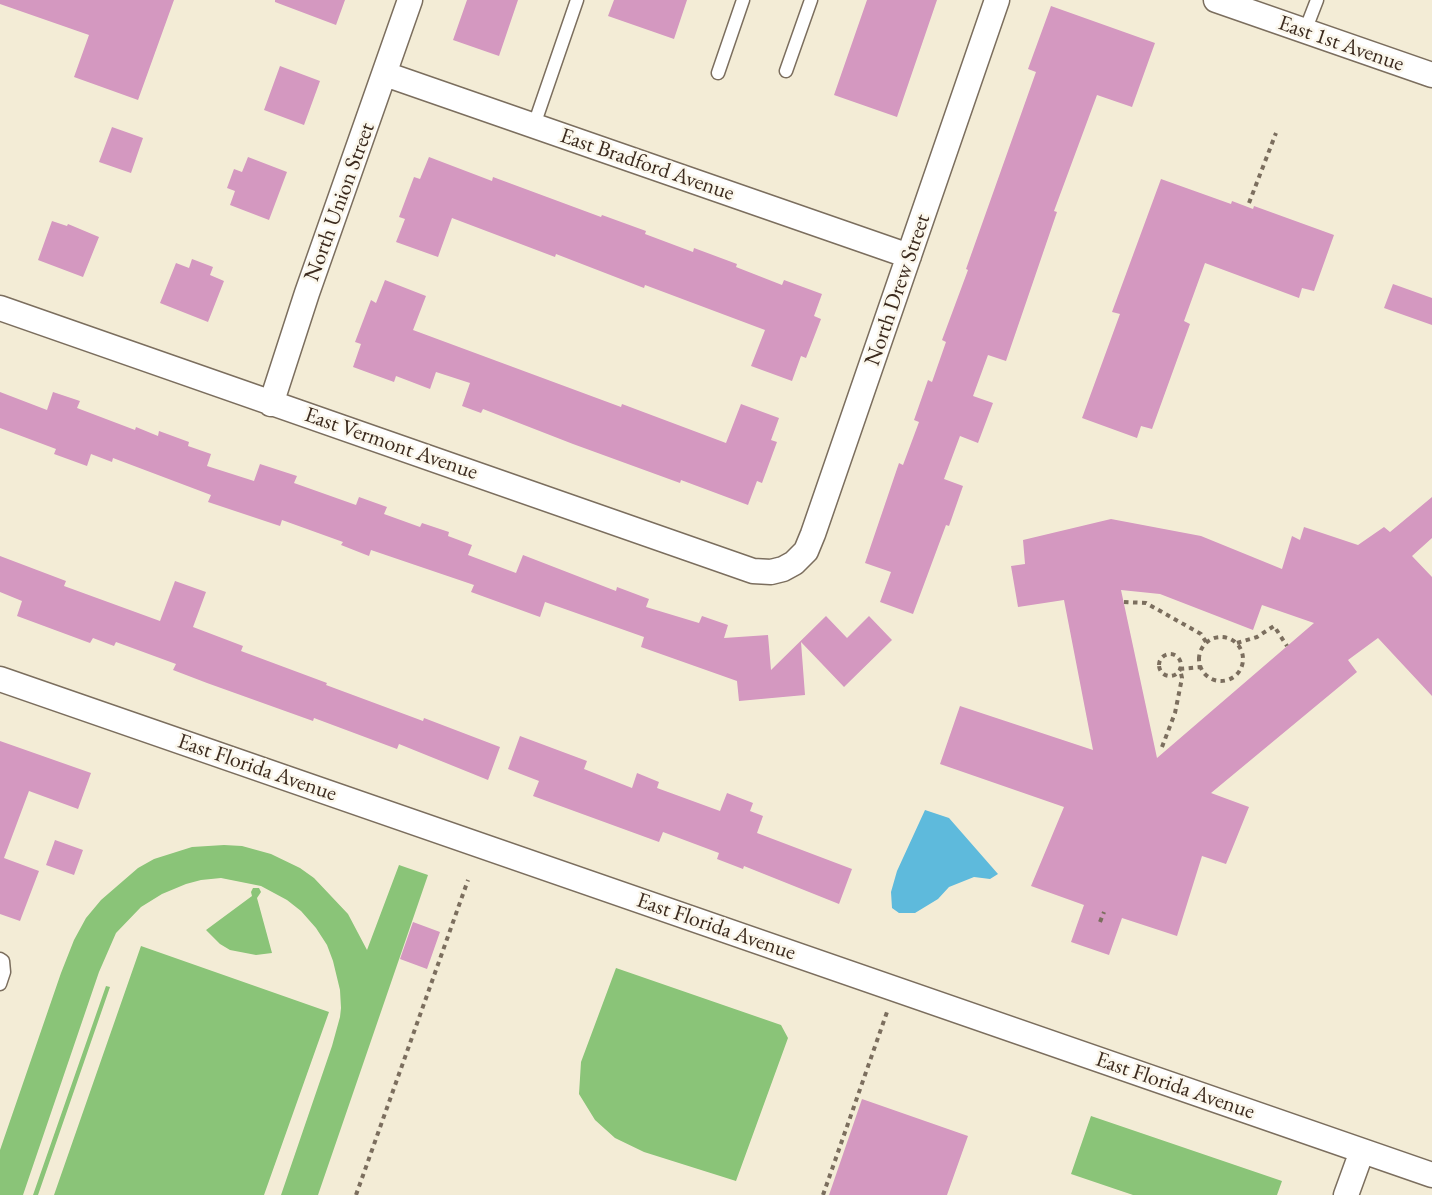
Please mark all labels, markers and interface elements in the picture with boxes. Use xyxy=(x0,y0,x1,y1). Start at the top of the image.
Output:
street label: East 1st Avenue xyxy=(1275,10,1407,78)
street label: North Union Street xyxy=(299,119,381,285)
street label: East Bradford Avenue xyxy=(556,123,738,207)
street label: North Drew Street xyxy=(860,211,936,369)
street label: East Vermont Avenue xyxy=(301,402,481,486)
street label: East Florida Avenue xyxy=(174,728,340,808)
street label: East Florida Avenue xyxy=(633,887,799,967)
street label: East Florida Avenue xyxy=(1092,1046,1258,1126)

